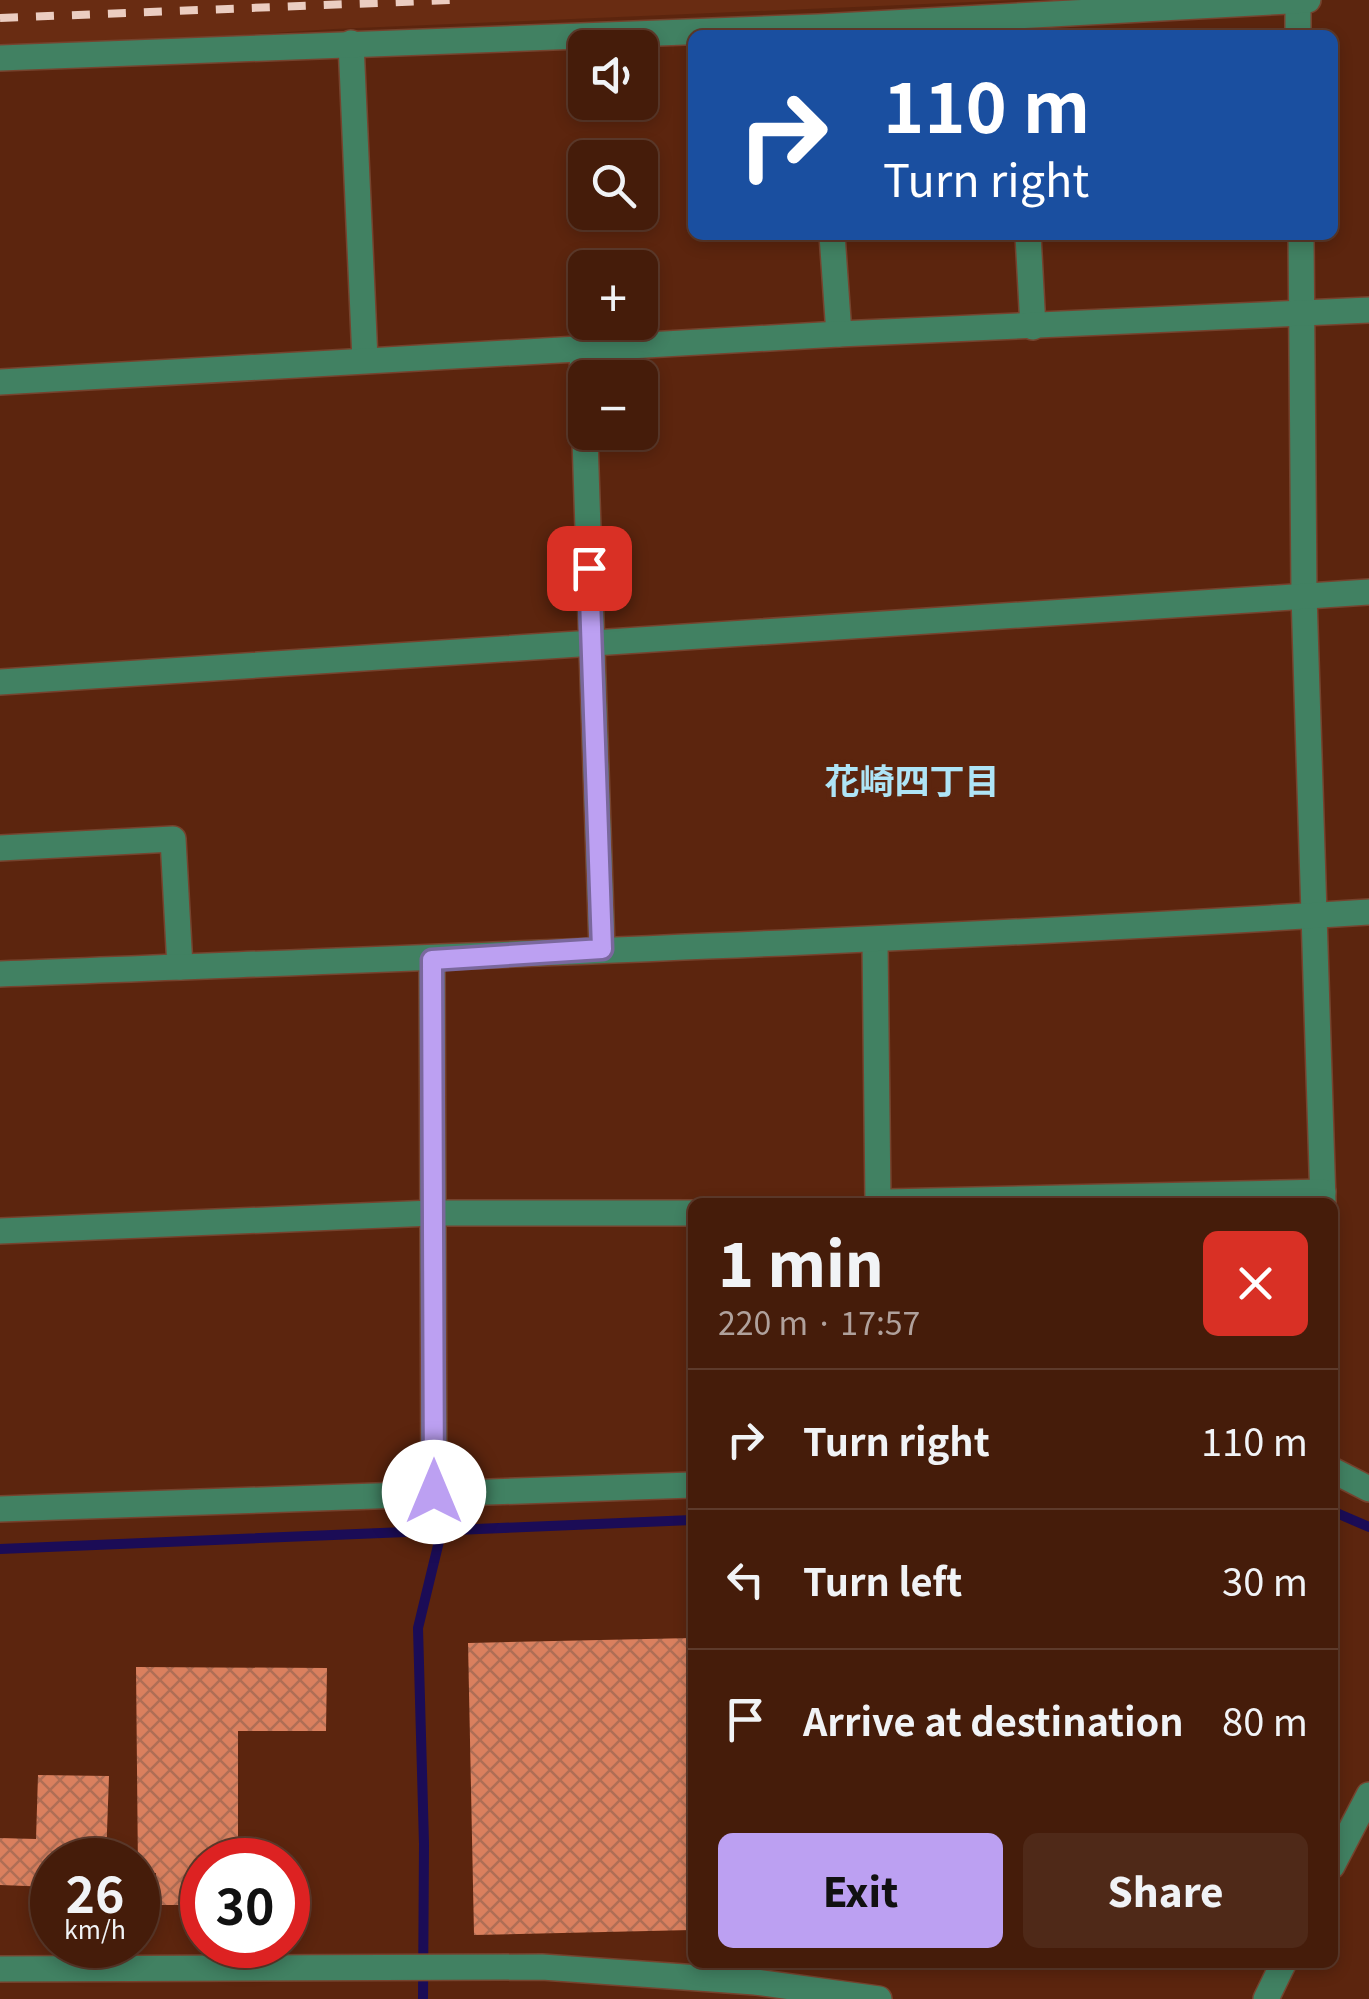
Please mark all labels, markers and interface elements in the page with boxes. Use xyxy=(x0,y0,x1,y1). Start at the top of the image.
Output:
map controls xyxy=(568,30,658,450)
button: sound xyxy=(568,30,658,120)
text: 110 m xyxy=(883,52,1090,153)
icon: right xyxy=(718,70,848,200)
button: search xyxy=(568,140,658,230)
text: Turn right xyxy=(883,145,1089,210)
button: + xyxy=(568,250,658,340)
button: − xyxy=(568,360,658,450)
pin xyxy=(547,526,632,611)
icon: arrive xyxy=(562,541,617,596)
district label: 花崎四丁目 xyxy=(824,753,1000,804)
text: 1 min xyxy=(718,1217,884,1304)
button: close xyxy=(1203,1231,1308,1336)
text: 220 m · 17:57 xyxy=(718,1298,920,1344)
icon: right xyxy=(718,1412,773,1467)
text: Turn right xyxy=(803,1412,990,1467)
text: 110 m xyxy=(1201,1412,1308,1467)
position arrow xyxy=(382,1440,486,1544)
icon: left xyxy=(718,1552,773,1607)
text: Turn left xyxy=(803,1552,962,1607)
text: 30 m xyxy=(1222,1552,1308,1607)
icon: arrive xyxy=(718,1692,773,1747)
text: Arrive at destination xyxy=(803,1692,1184,1747)
text: 80 m xyxy=(1222,1692,1308,1747)
button: Exit xyxy=(718,1833,1003,1948)
button: Share xyxy=(1023,1833,1308,1948)
speed limit sign: 30 xyxy=(180,1838,310,1968)
text: 26 xyxy=(66,1855,125,1927)
text: km/h xyxy=(64,1910,126,1946)

